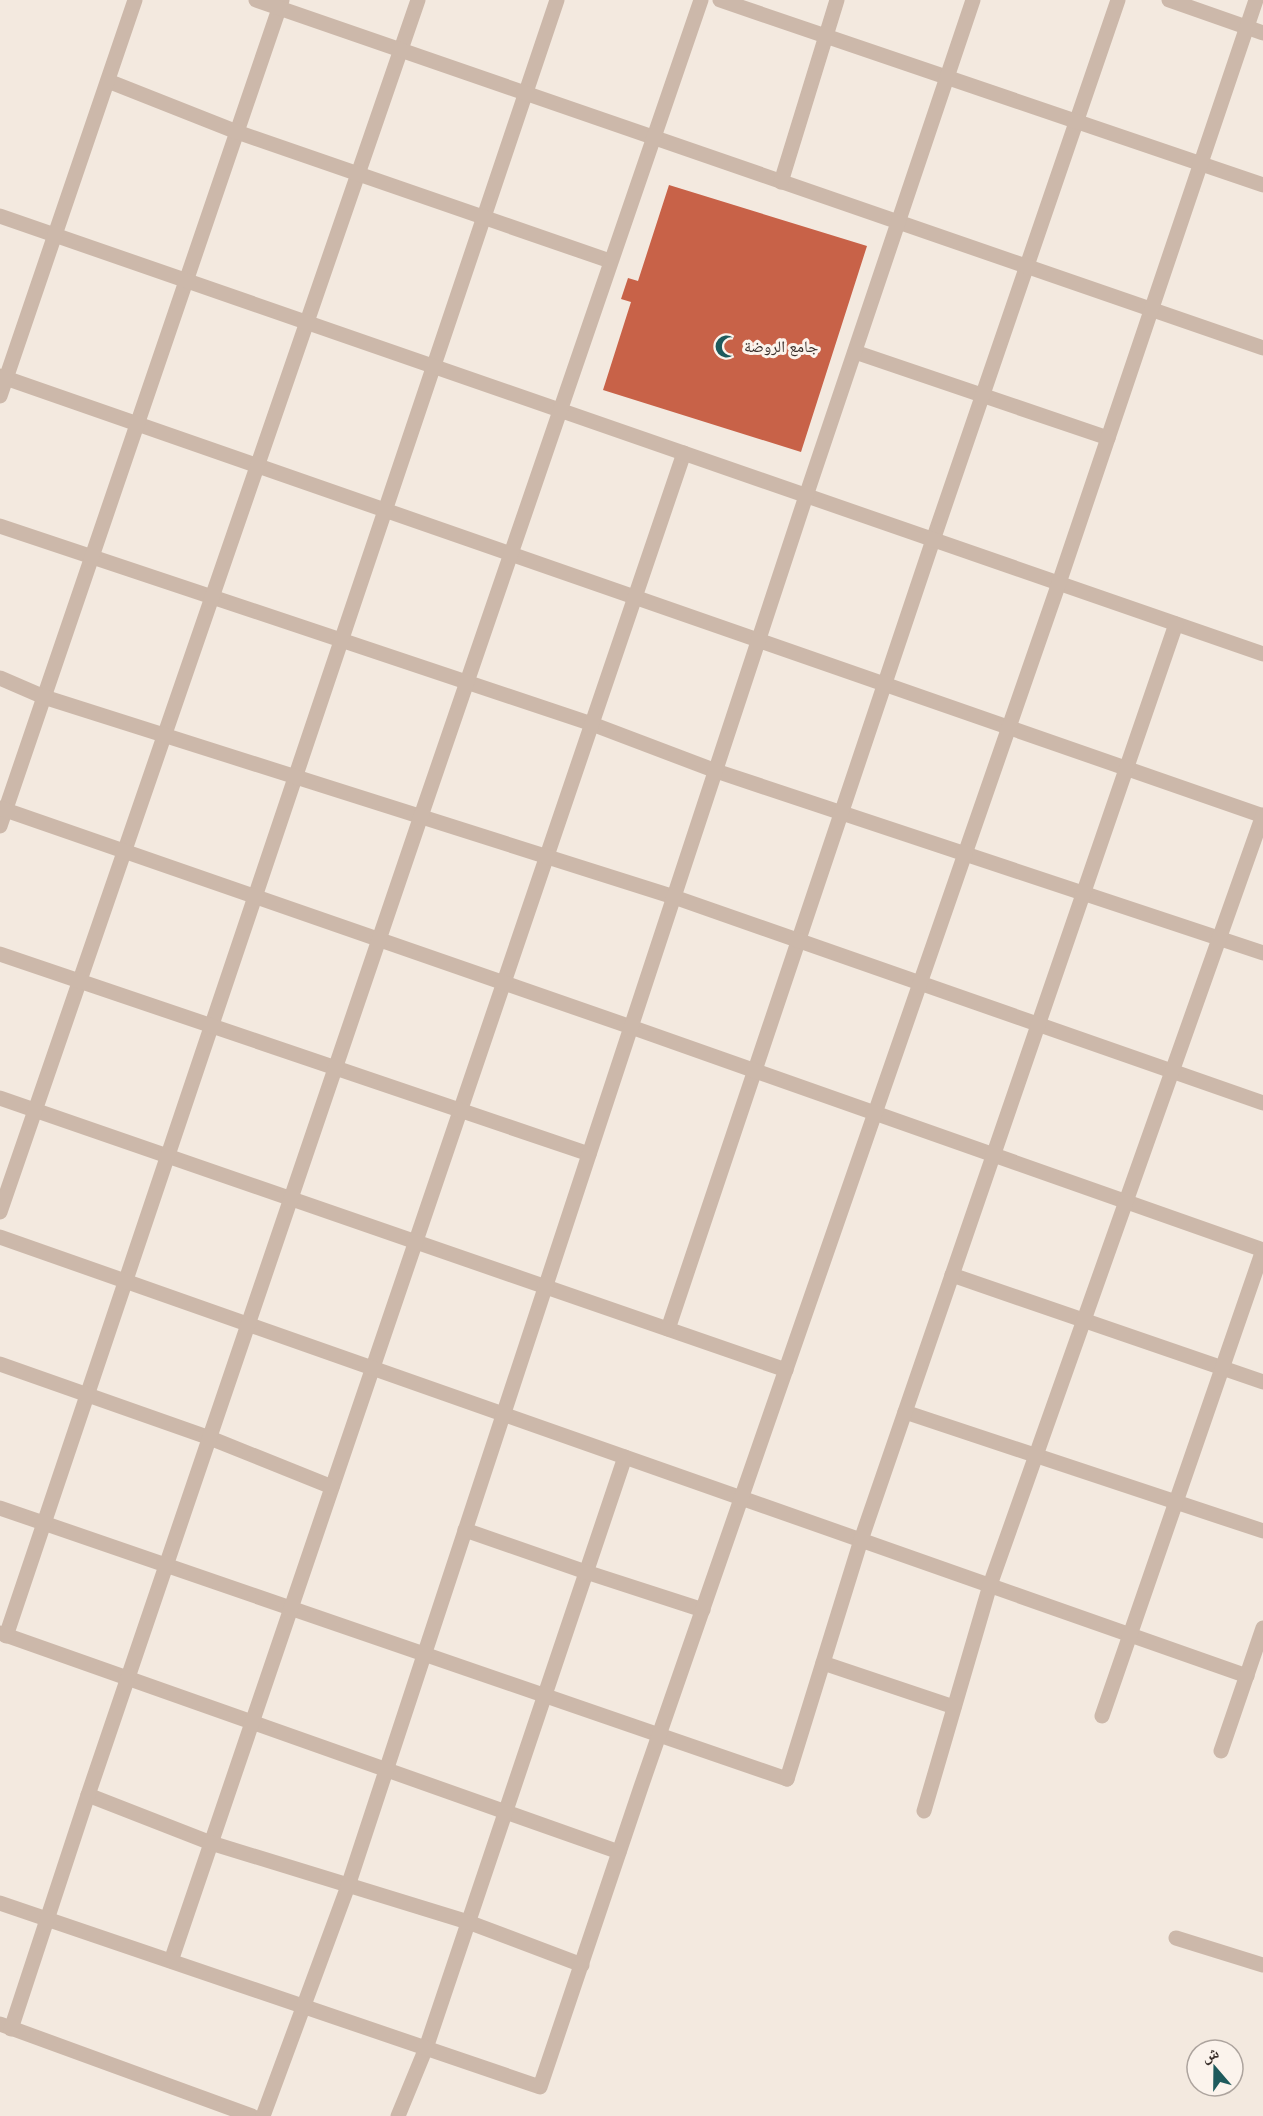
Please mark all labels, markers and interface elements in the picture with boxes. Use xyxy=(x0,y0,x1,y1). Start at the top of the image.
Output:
mosque icon: جامع الروضة xyxy=(713,333,739,359)
place label: جامع الروضة xyxy=(744,337,818,357)
north arrow xyxy=(1185,2038,1245,2098)
text: ش xyxy=(1199,2043,1221,2066)

